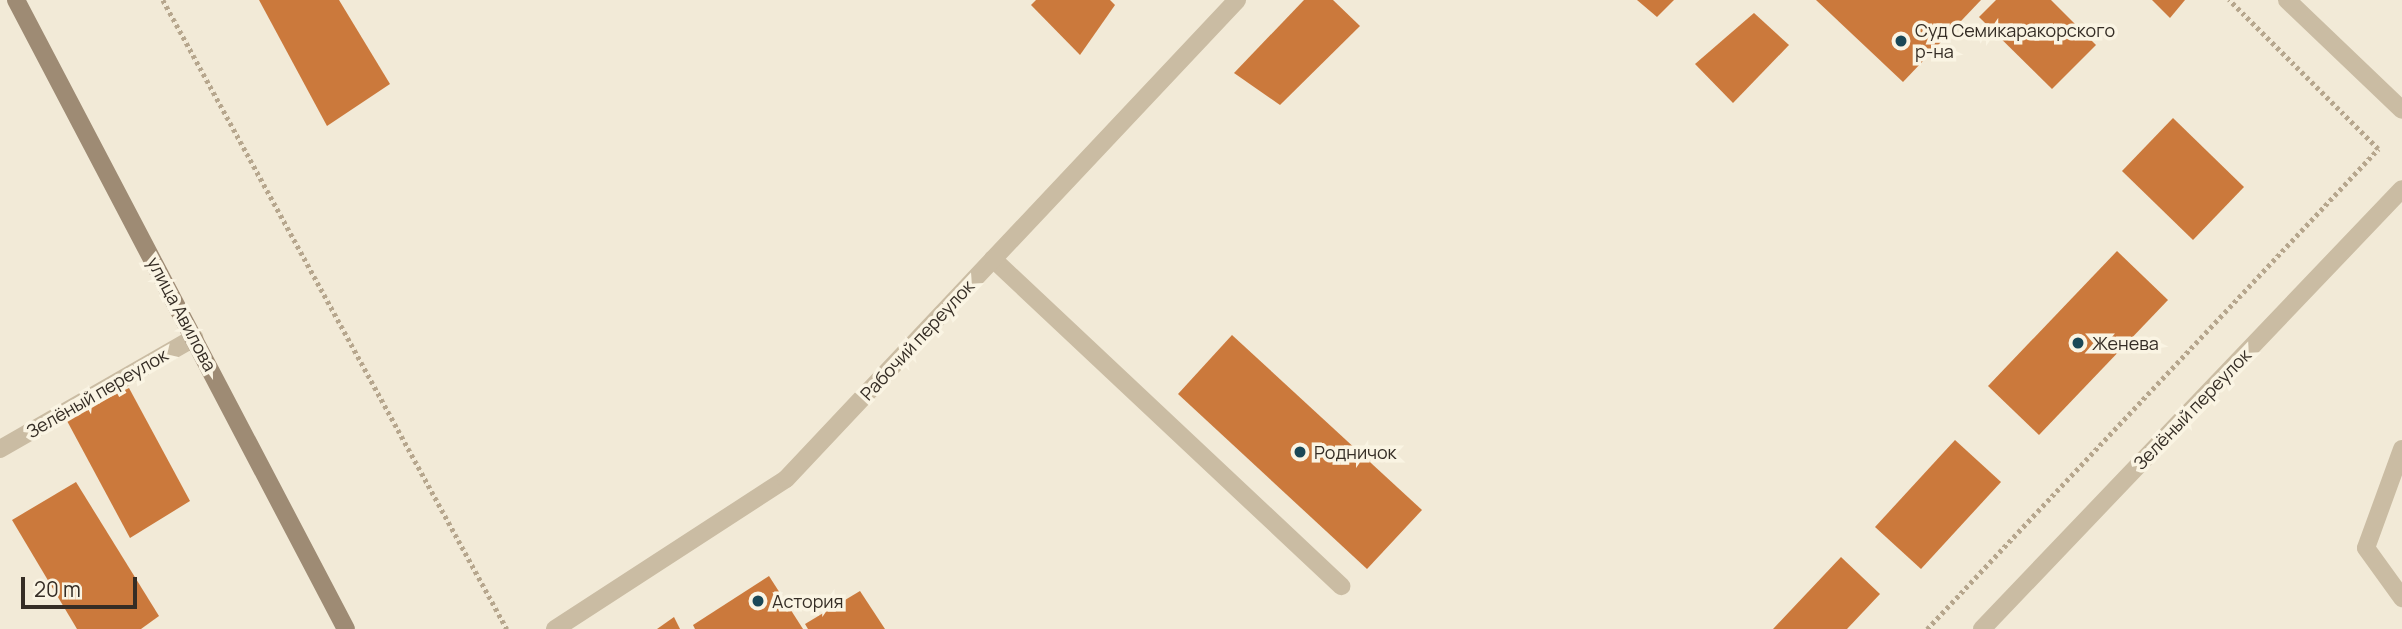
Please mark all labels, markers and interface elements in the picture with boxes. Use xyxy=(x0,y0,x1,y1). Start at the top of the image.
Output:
place label: Суд Семикаракорского р-на xyxy=(1915,20,2115,62)
marker: Суд Семикаракорского р-на xyxy=(1893,33,1909,49)
street label: улица Авилова xyxy=(143,253,221,375)
street label: Рабочий переулок xyxy=(856,275,978,405)
place label: Женева xyxy=(2092,332,2159,354)
marker: Женева xyxy=(2070,335,2086,351)
street label: Зелёный переулок xyxy=(23,344,171,442)
street label: Зелёный переулок xyxy=(2129,344,2255,474)
place label: Родничок xyxy=(1314,441,1397,463)
marker: Родничок xyxy=(1292,444,1308,460)
scale bar xyxy=(24,562,140,606)
text: 20 m xyxy=(34,575,81,603)
place label: Астория xyxy=(772,590,844,612)
marker: Астория xyxy=(750,593,766,609)

